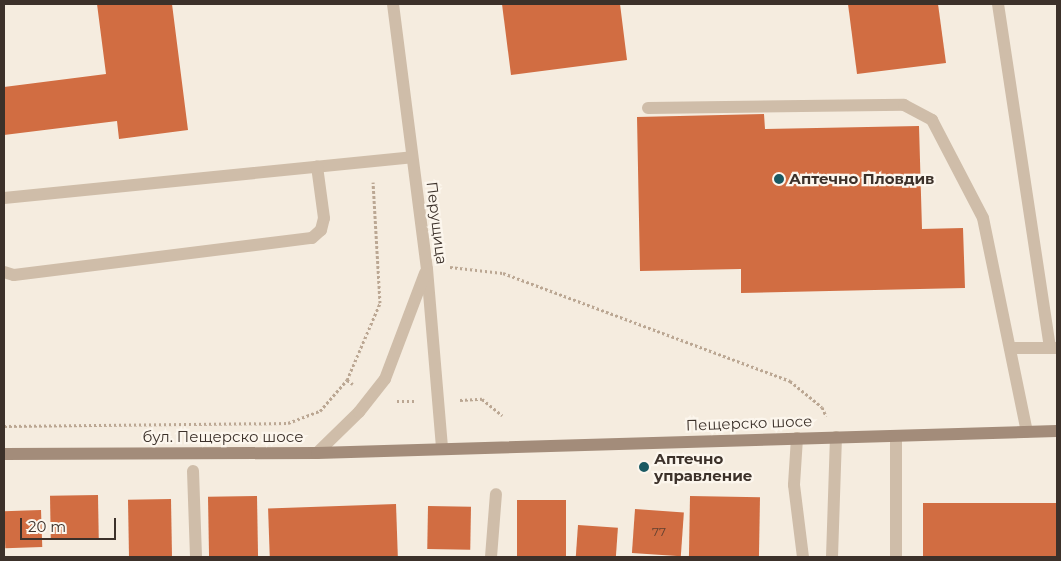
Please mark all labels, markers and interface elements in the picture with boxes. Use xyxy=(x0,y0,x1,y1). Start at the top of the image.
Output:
place label: Аптечно Пловдив xyxy=(789,170,934,188)
marker: Аптечно Пловдив xyxy=(773,173,785,185)
street label: Перущица xyxy=(423,181,451,265)
street label: Пещерско шосе xyxy=(685,412,813,434)
street label: бул. Пещерско шосе xyxy=(143,428,303,446)
place label: Аптечно управление xyxy=(654,449,752,484)
marker: Аптечно управление xyxy=(638,461,650,473)
scale bar xyxy=(22,508,119,540)
text: 20 m xyxy=(28,517,66,536)
house number: 77 xyxy=(652,525,666,539)

